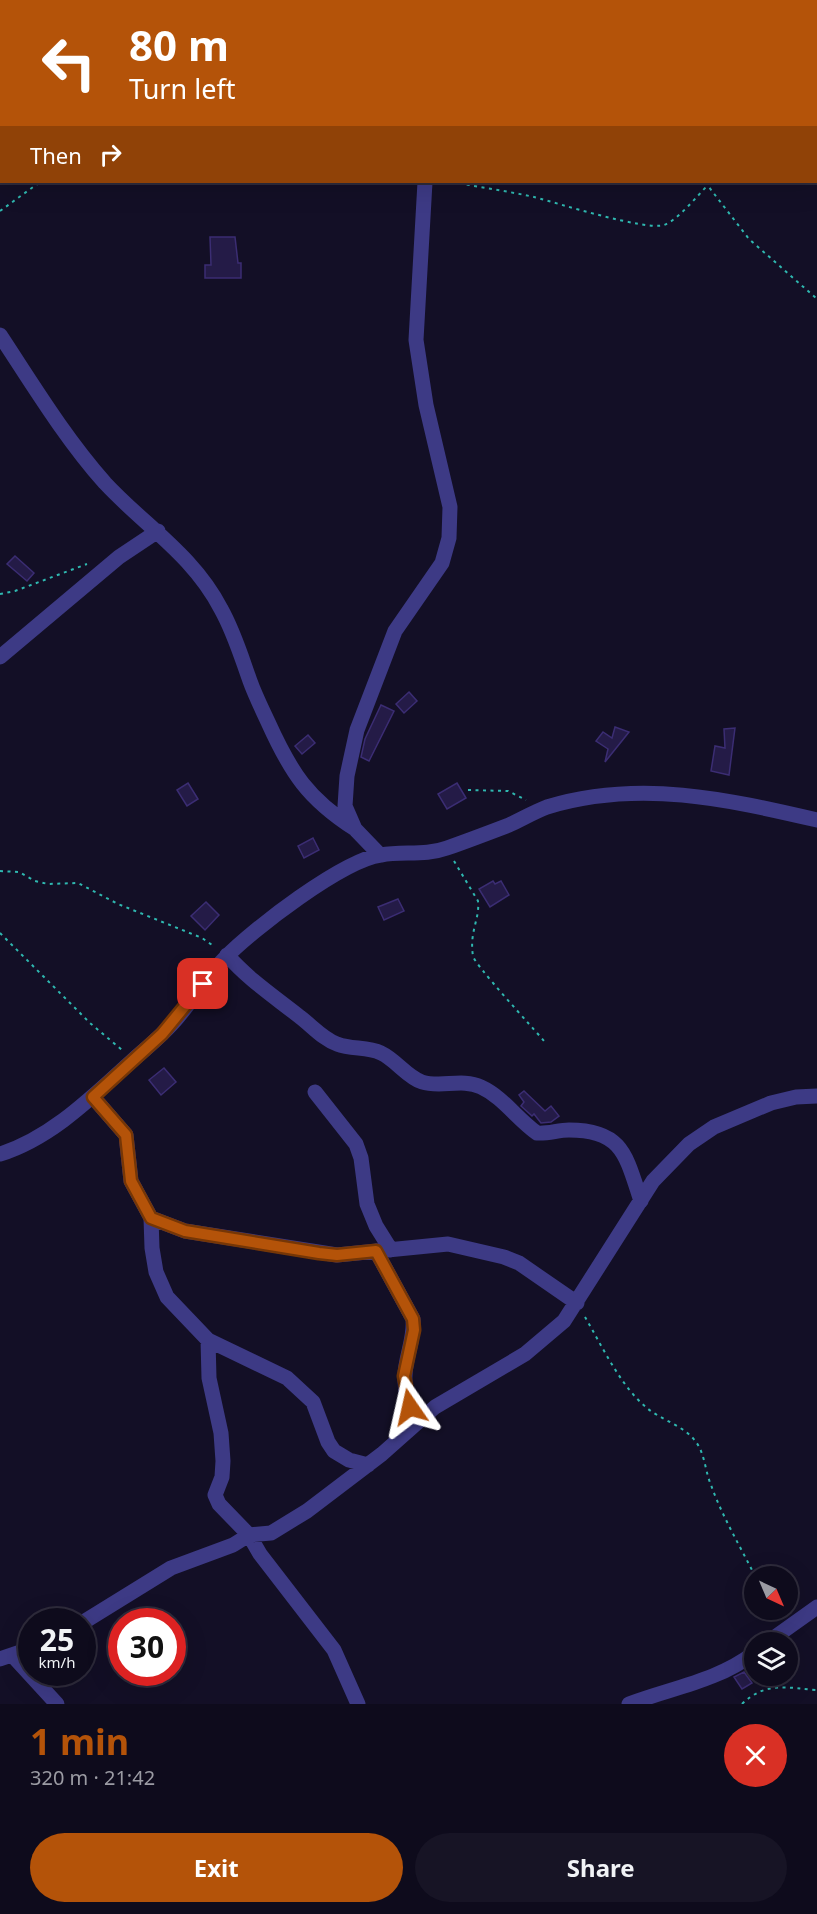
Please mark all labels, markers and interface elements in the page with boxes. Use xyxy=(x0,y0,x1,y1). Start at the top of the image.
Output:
text: 80 m xyxy=(129,16,229,73)
icon: left xyxy=(30,24,108,102)
text: Turn left xyxy=(129,70,235,107)
icon: right xyxy=(94,138,127,171)
text: Then xyxy=(30,140,82,170)
pin xyxy=(177,958,228,1009)
icon: arrive xyxy=(186,967,219,1000)
position arrow xyxy=(378,1375,442,1439)
north arrow xyxy=(744,1566,798,1620)
map controls xyxy=(744,1566,798,1686)
speed limit sign: 30 xyxy=(108,1608,186,1686)
text: 25 xyxy=(40,1619,74,1660)
button: layers xyxy=(744,1632,798,1686)
text: km/h xyxy=(39,1652,75,1672)
text: 1 min xyxy=(30,1717,129,1766)
button: close xyxy=(724,1724,787,1787)
text: 320 m · 21:42 xyxy=(30,1764,155,1791)
button: Exit xyxy=(30,1833,403,1902)
button: Share xyxy=(415,1833,787,1902)

